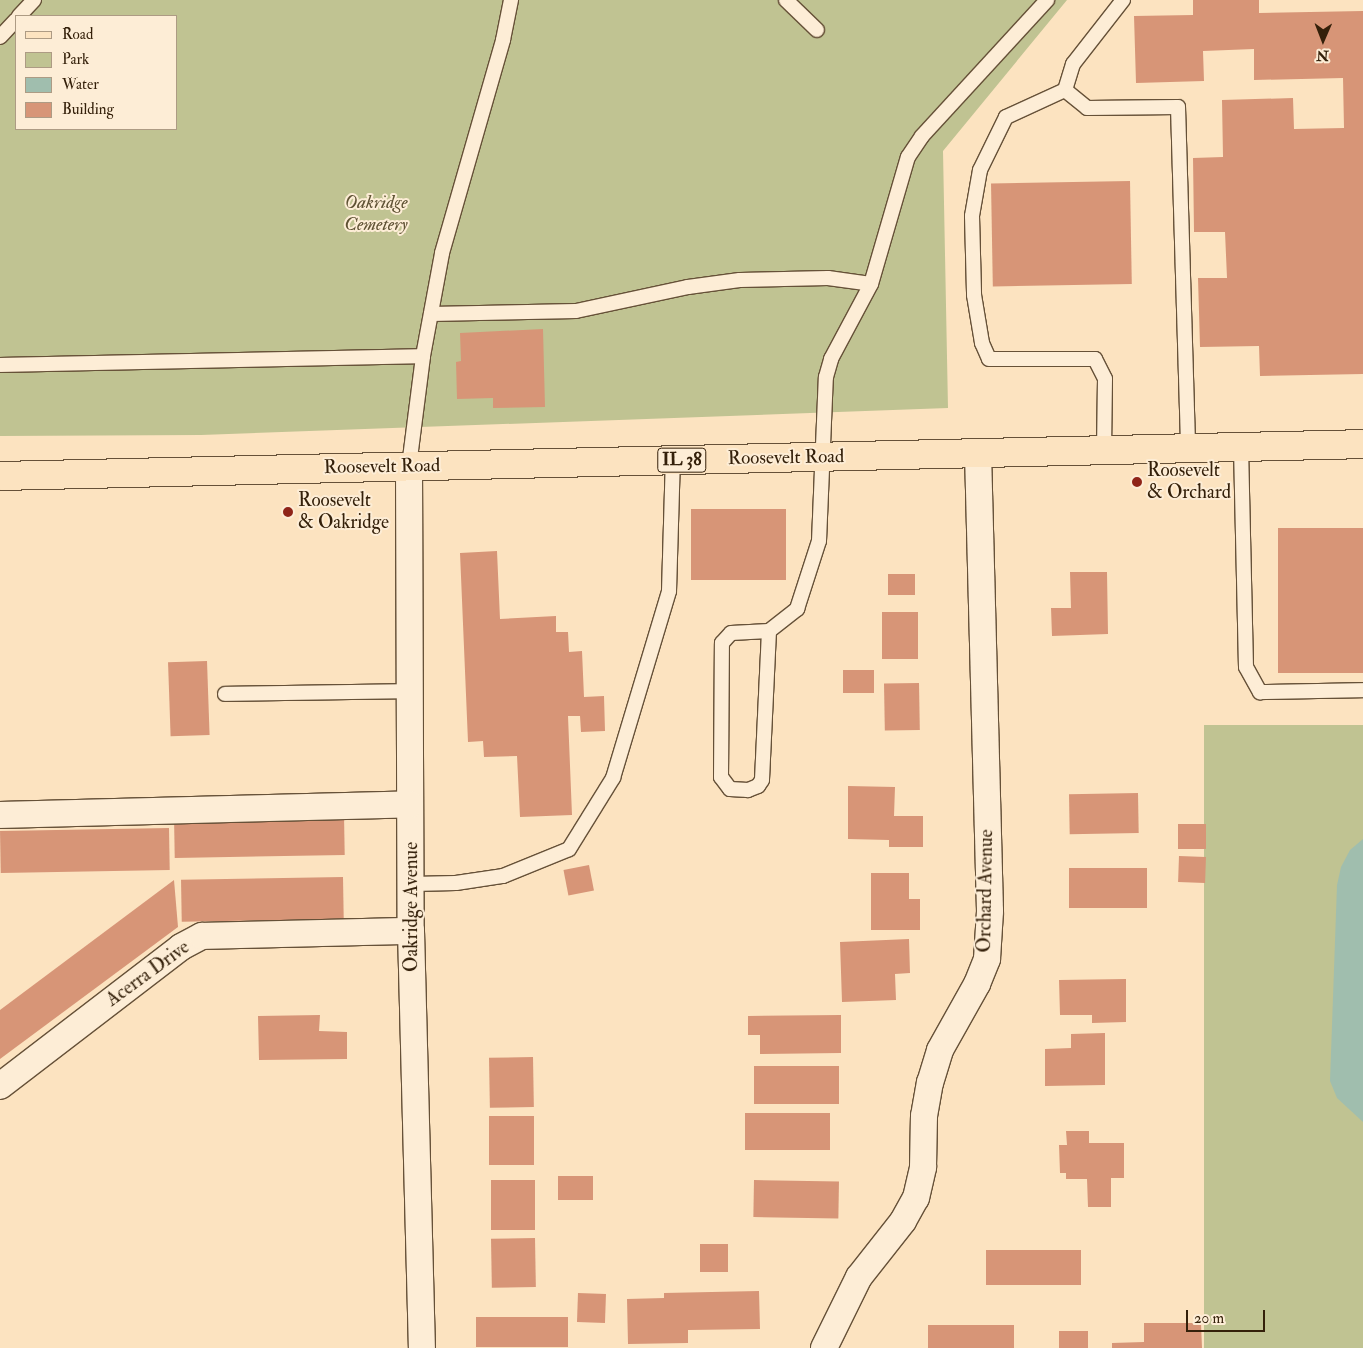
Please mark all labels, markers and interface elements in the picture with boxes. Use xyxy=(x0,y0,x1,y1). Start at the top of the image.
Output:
legend xyxy=(15,15,178,130)
north arrow xyxy=(1298,15,1348,65)
text: Road xyxy=(62,25,93,44)
text: N xyxy=(1316,47,1329,64)
text: Park xyxy=(62,50,89,69)
text: Water xyxy=(62,75,99,94)
text: Building xyxy=(62,100,114,119)
park label: Oakridge Cemetery xyxy=(344,192,408,236)
road number: IL 38 xyxy=(657,444,707,476)
street label: Roosevelt Road xyxy=(727,446,845,470)
street label: Roosevelt Road xyxy=(323,455,441,479)
place label: Roosevelt & Orchard xyxy=(1147,460,1231,504)
marker: Roosevelt & Orchard xyxy=(1131,476,1143,488)
place label: Roosevelt & Oakridge xyxy=(298,490,389,534)
marker: Roosevelt & Oakridge xyxy=(282,506,294,518)
street label: Orchard Avenue xyxy=(974,829,998,953)
street label: Oakridge Avenue xyxy=(401,842,423,972)
street label: Acerra Drive xyxy=(102,936,194,1012)
scale bar xyxy=(1188,1300,1267,1332)
text: 20 m xyxy=(1194,1309,1224,1328)

